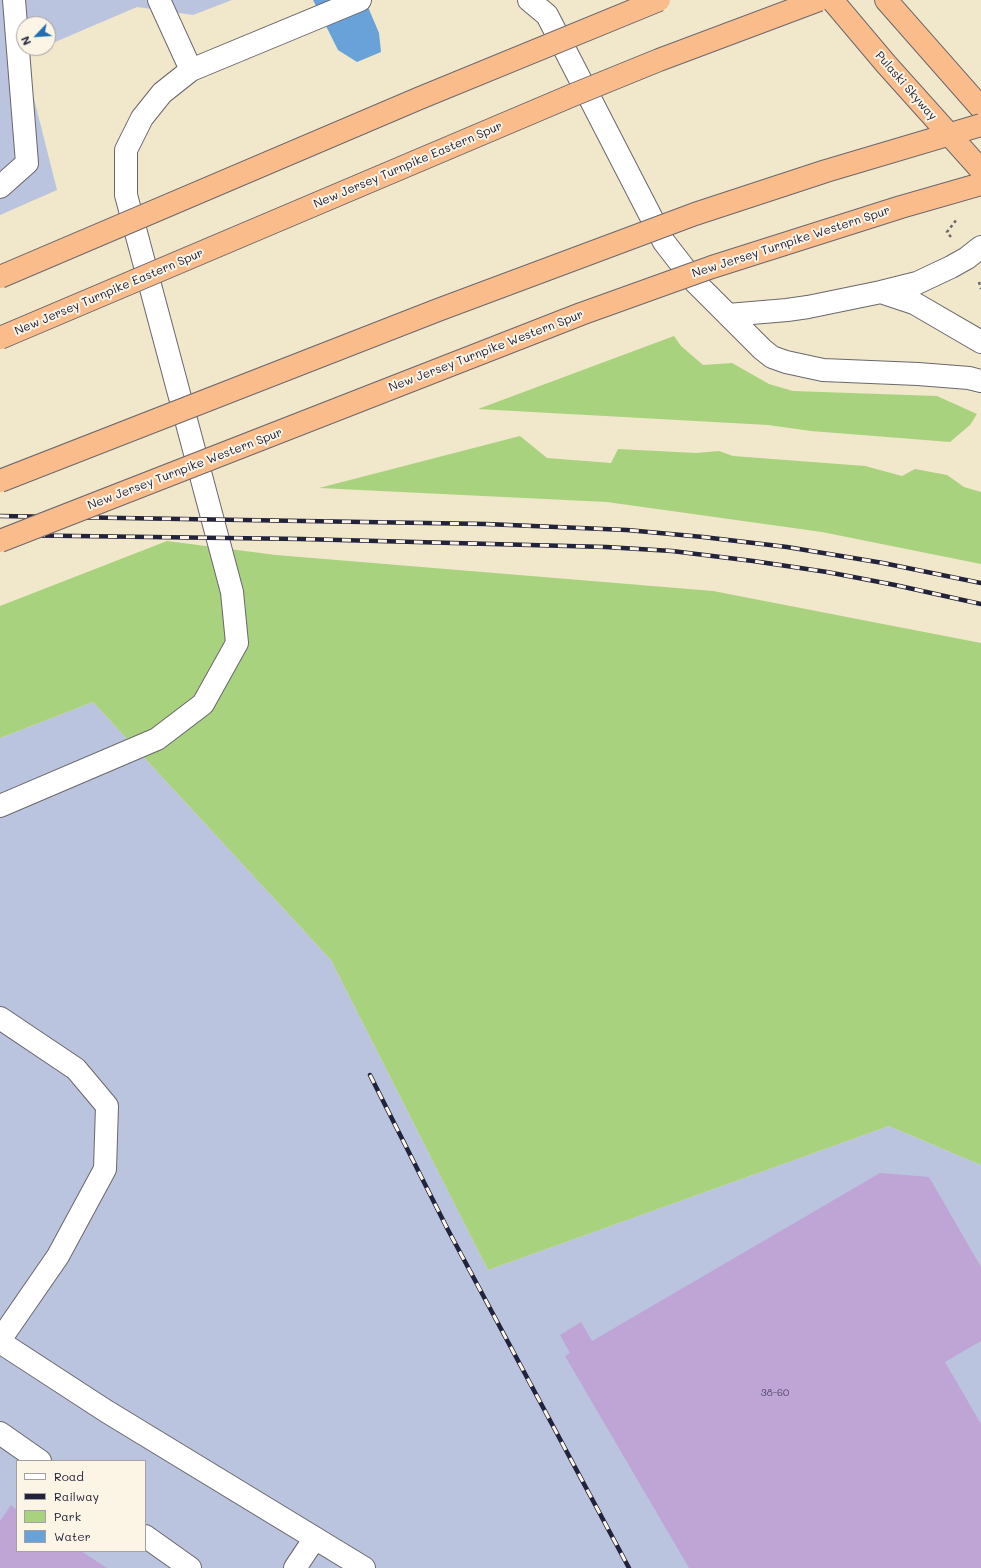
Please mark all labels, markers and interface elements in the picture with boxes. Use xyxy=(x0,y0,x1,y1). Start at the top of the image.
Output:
north arrow xyxy=(16,16,56,56)
text: N xyxy=(17,34,34,48)
street label: Pulaski Skyway xyxy=(872,49,940,123)
street label: New Jersey Turnpike Eastern Spur xyxy=(311,119,505,211)
street label: New Jersey Turnpike Western Spur xyxy=(690,203,892,281)
street label: New Jersey Turnpike Eastern Spur xyxy=(12,246,206,338)
street label: New Jersey Turnpike Western Spur xyxy=(387,307,585,395)
street label: New Jersey Turnpike Western Spur xyxy=(86,425,284,513)
house number: 38-60 xyxy=(761,1387,789,1399)
legend xyxy=(16,1460,146,1552)
text: Road xyxy=(54,1468,84,1484)
text: Railway xyxy=(54,1488,99,1504)
text: Park xyxy=(54,1508,81,1524)
text: Water xyxy=(54,1528,91,1544)

